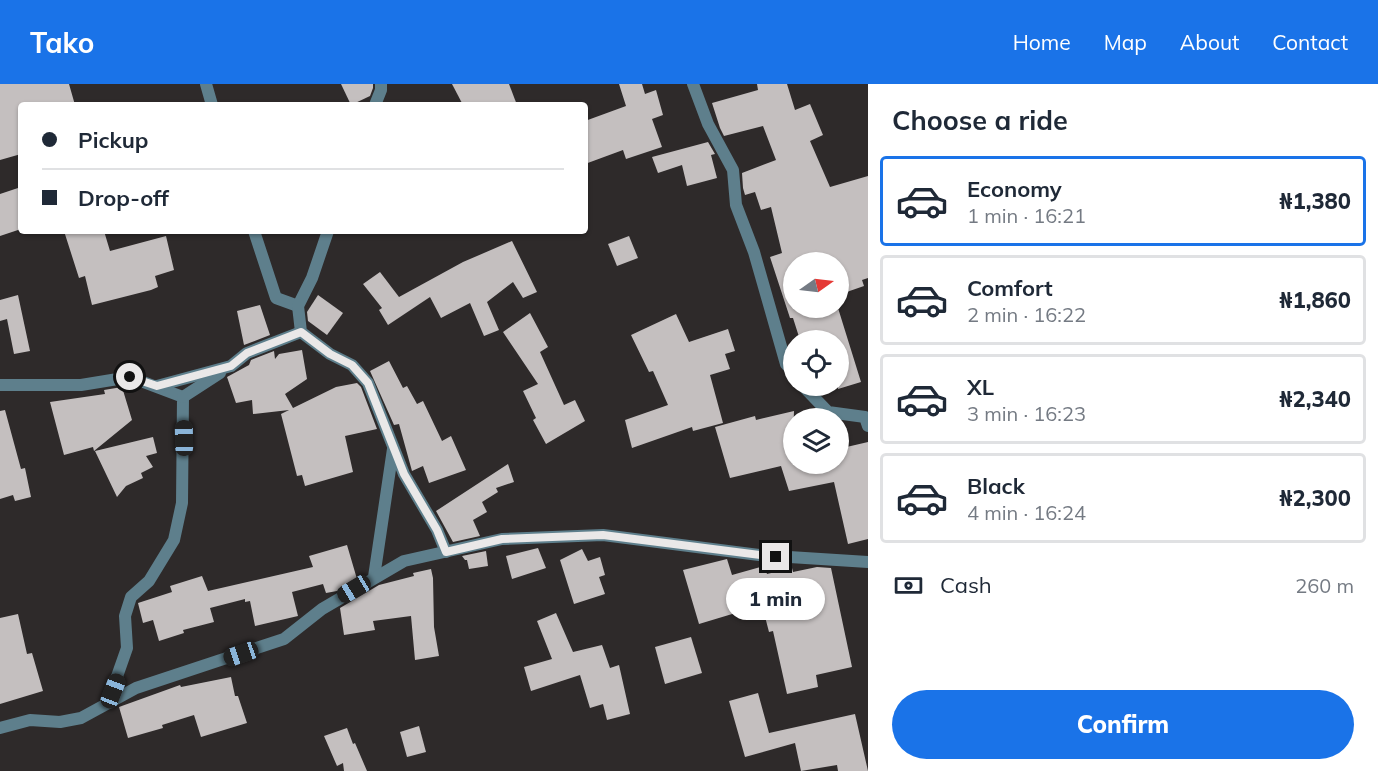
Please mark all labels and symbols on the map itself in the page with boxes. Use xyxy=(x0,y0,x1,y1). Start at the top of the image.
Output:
north arrow xyxy=(783,252,849,318)
route start xyxy=(116,363,143,390)
car xyxy=(175,420,193,456)
route end xyxy=(762,543,789,570)
car xyxy=(334,572,374,606)
callout: 1 min xyxy=(726,578,826,620)
car xyxy=(221,640,261,668)
car xyxy=(98,671,128,711)

